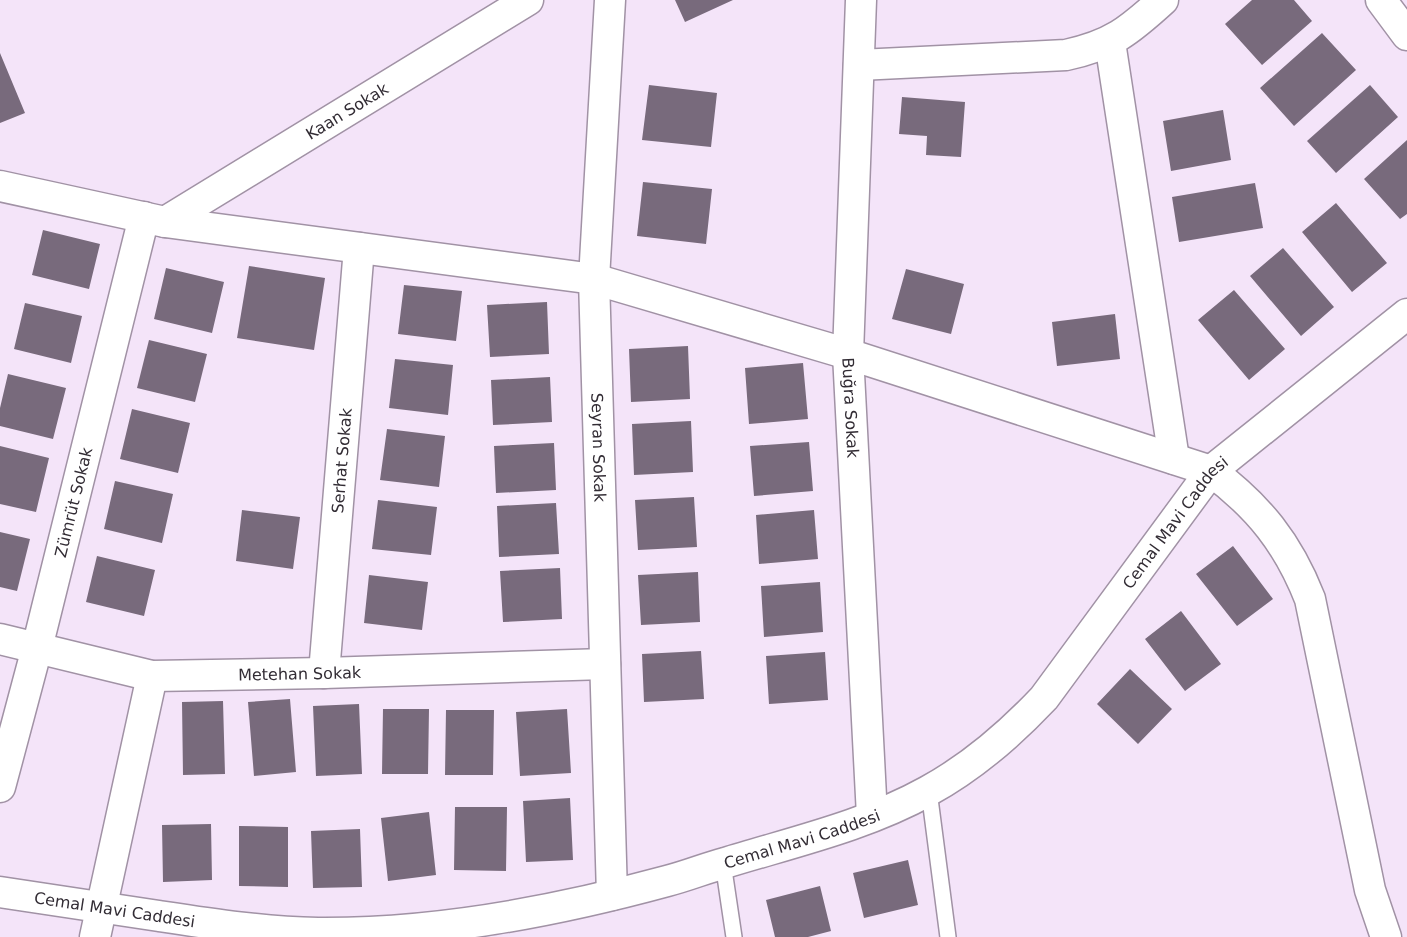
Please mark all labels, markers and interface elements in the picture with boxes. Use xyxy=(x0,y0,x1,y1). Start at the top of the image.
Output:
street label: Kaan Sokak xyxy=(302,78,392,143)
street label: Buğra Sokak xyxy=(839,357,863,459)
street label: Seyran Sokak xyxy=(588,393,610,503)
street label: Serhat Sokak xyxy=(328,407,355,514)
street label: Zümrüt Sokak xyxy=(50,445,96,559)
street label: Cemal Mavi Caddesi xyxy=(1118,452,1232,592)
street label: Metehan Sokak xyxy=(238,662,362,684)
street label: Cemal Mavi Caddesi xyxy=(721,805,883,872)
street label: Cemal Mavi Caddesi xyxy=(33,888,196,931)

